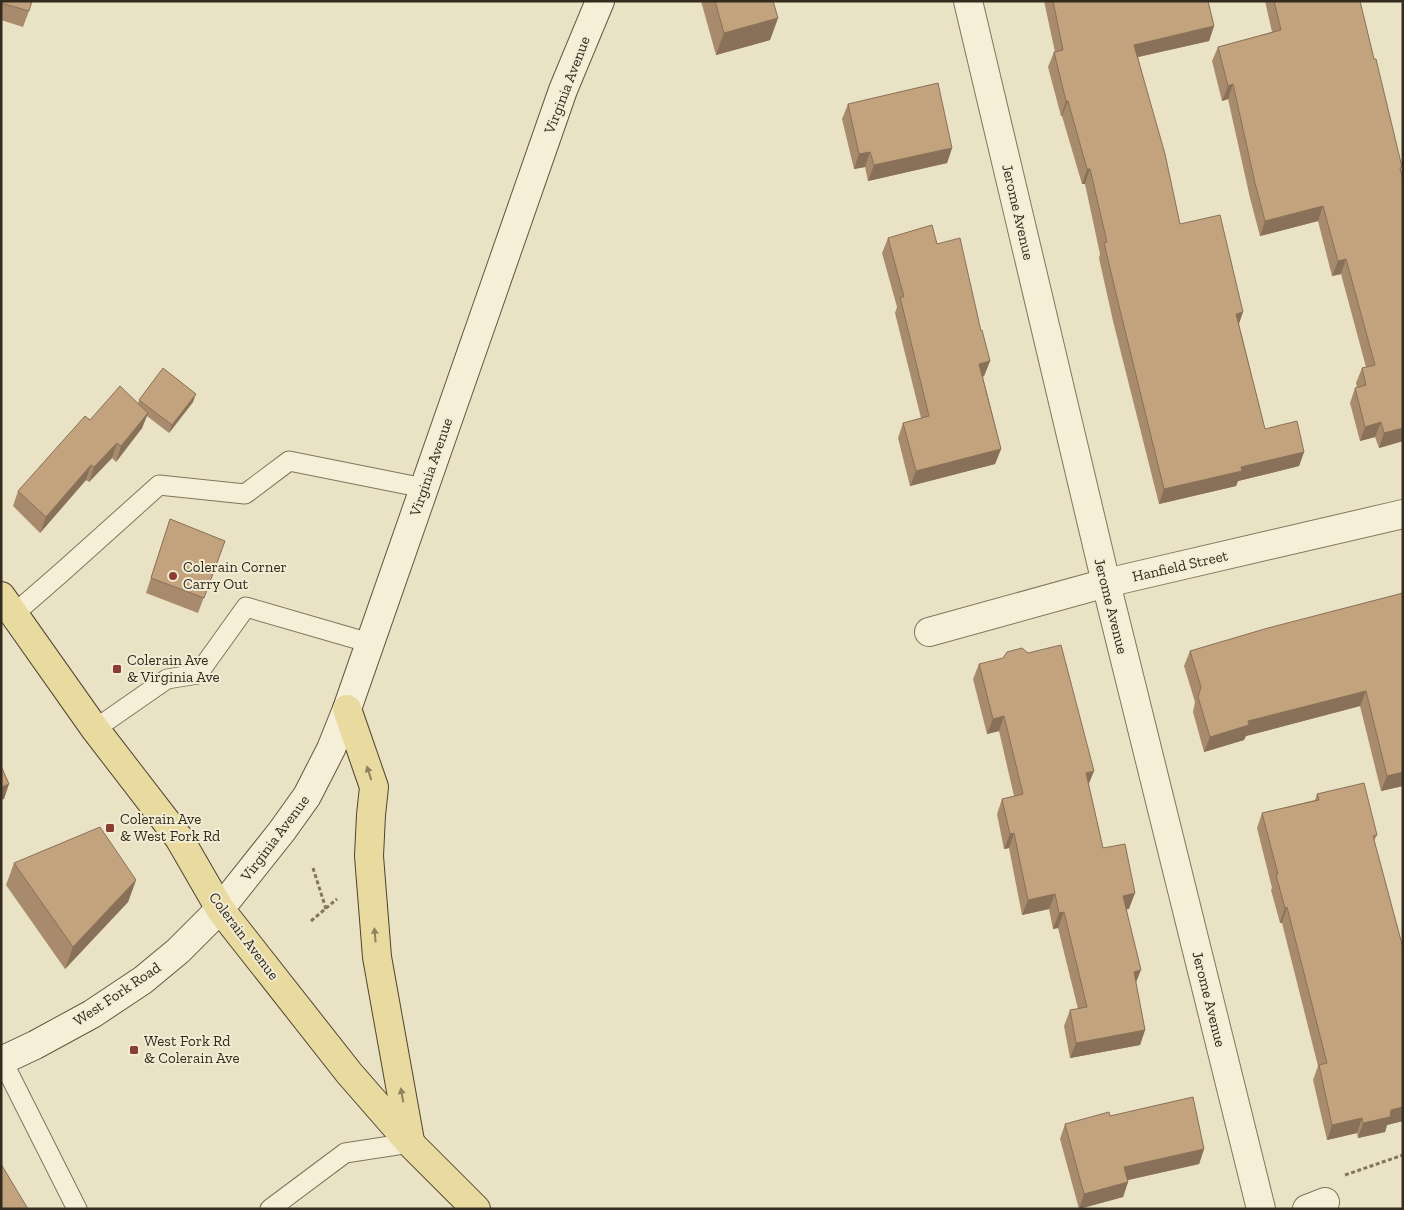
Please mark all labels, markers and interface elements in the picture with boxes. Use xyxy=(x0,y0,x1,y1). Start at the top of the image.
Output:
street label: Virginia Avenue xyxy=(540,34,594,137)
street label: Jerome Avenue xyxy=(998,162,1038,262)
street label: Virginia Avenue xyxy=(405,415,456,520)
street label: Hanfield Street xyxy=(1130,546,1230,586)
street label: Jerome Avenue xyxy=(1090,556,1132,656)
place label: Colerain Corner Carry Out xyxy=(183,558,287,593)
marker: Colerain Corner Carry Out xyxy=(167,570,179,582)
place label: Colerain Ave & Virginia Ave xyxy=(127,651,220,686)
marker: Colerain Ave & Virginia Ave xyxy=(111,663,123,675)
one-way arrow xyxy=(365,766,372,781)
street label: Virginia Avenue xyxy=(236,792,313,885)
place label: Colerain Ave & West Fork Rd xyxy=(120,810,221,845)
marker: Colerain Ave & West Fork Rd xyxy=(104,822,116,834)
street label: Colerain Avenue xyxy=(205,889,283,983)
one-way arrow xyxy=(371,926,379,942)
street label: Jerome Avenue xyxy=(1188,949,1230,1049)
street label: West Fork Road xyxy=(70,958,165,1030)
place label: West Fork Rd & Colerain Ave xyxy=(144,1032,240,1067)
marker: West Fork Rd & Colerain Ave xyxy=(128,1044,140,1056)
one-way arrow xyxy=(397,1087,405,1103)

